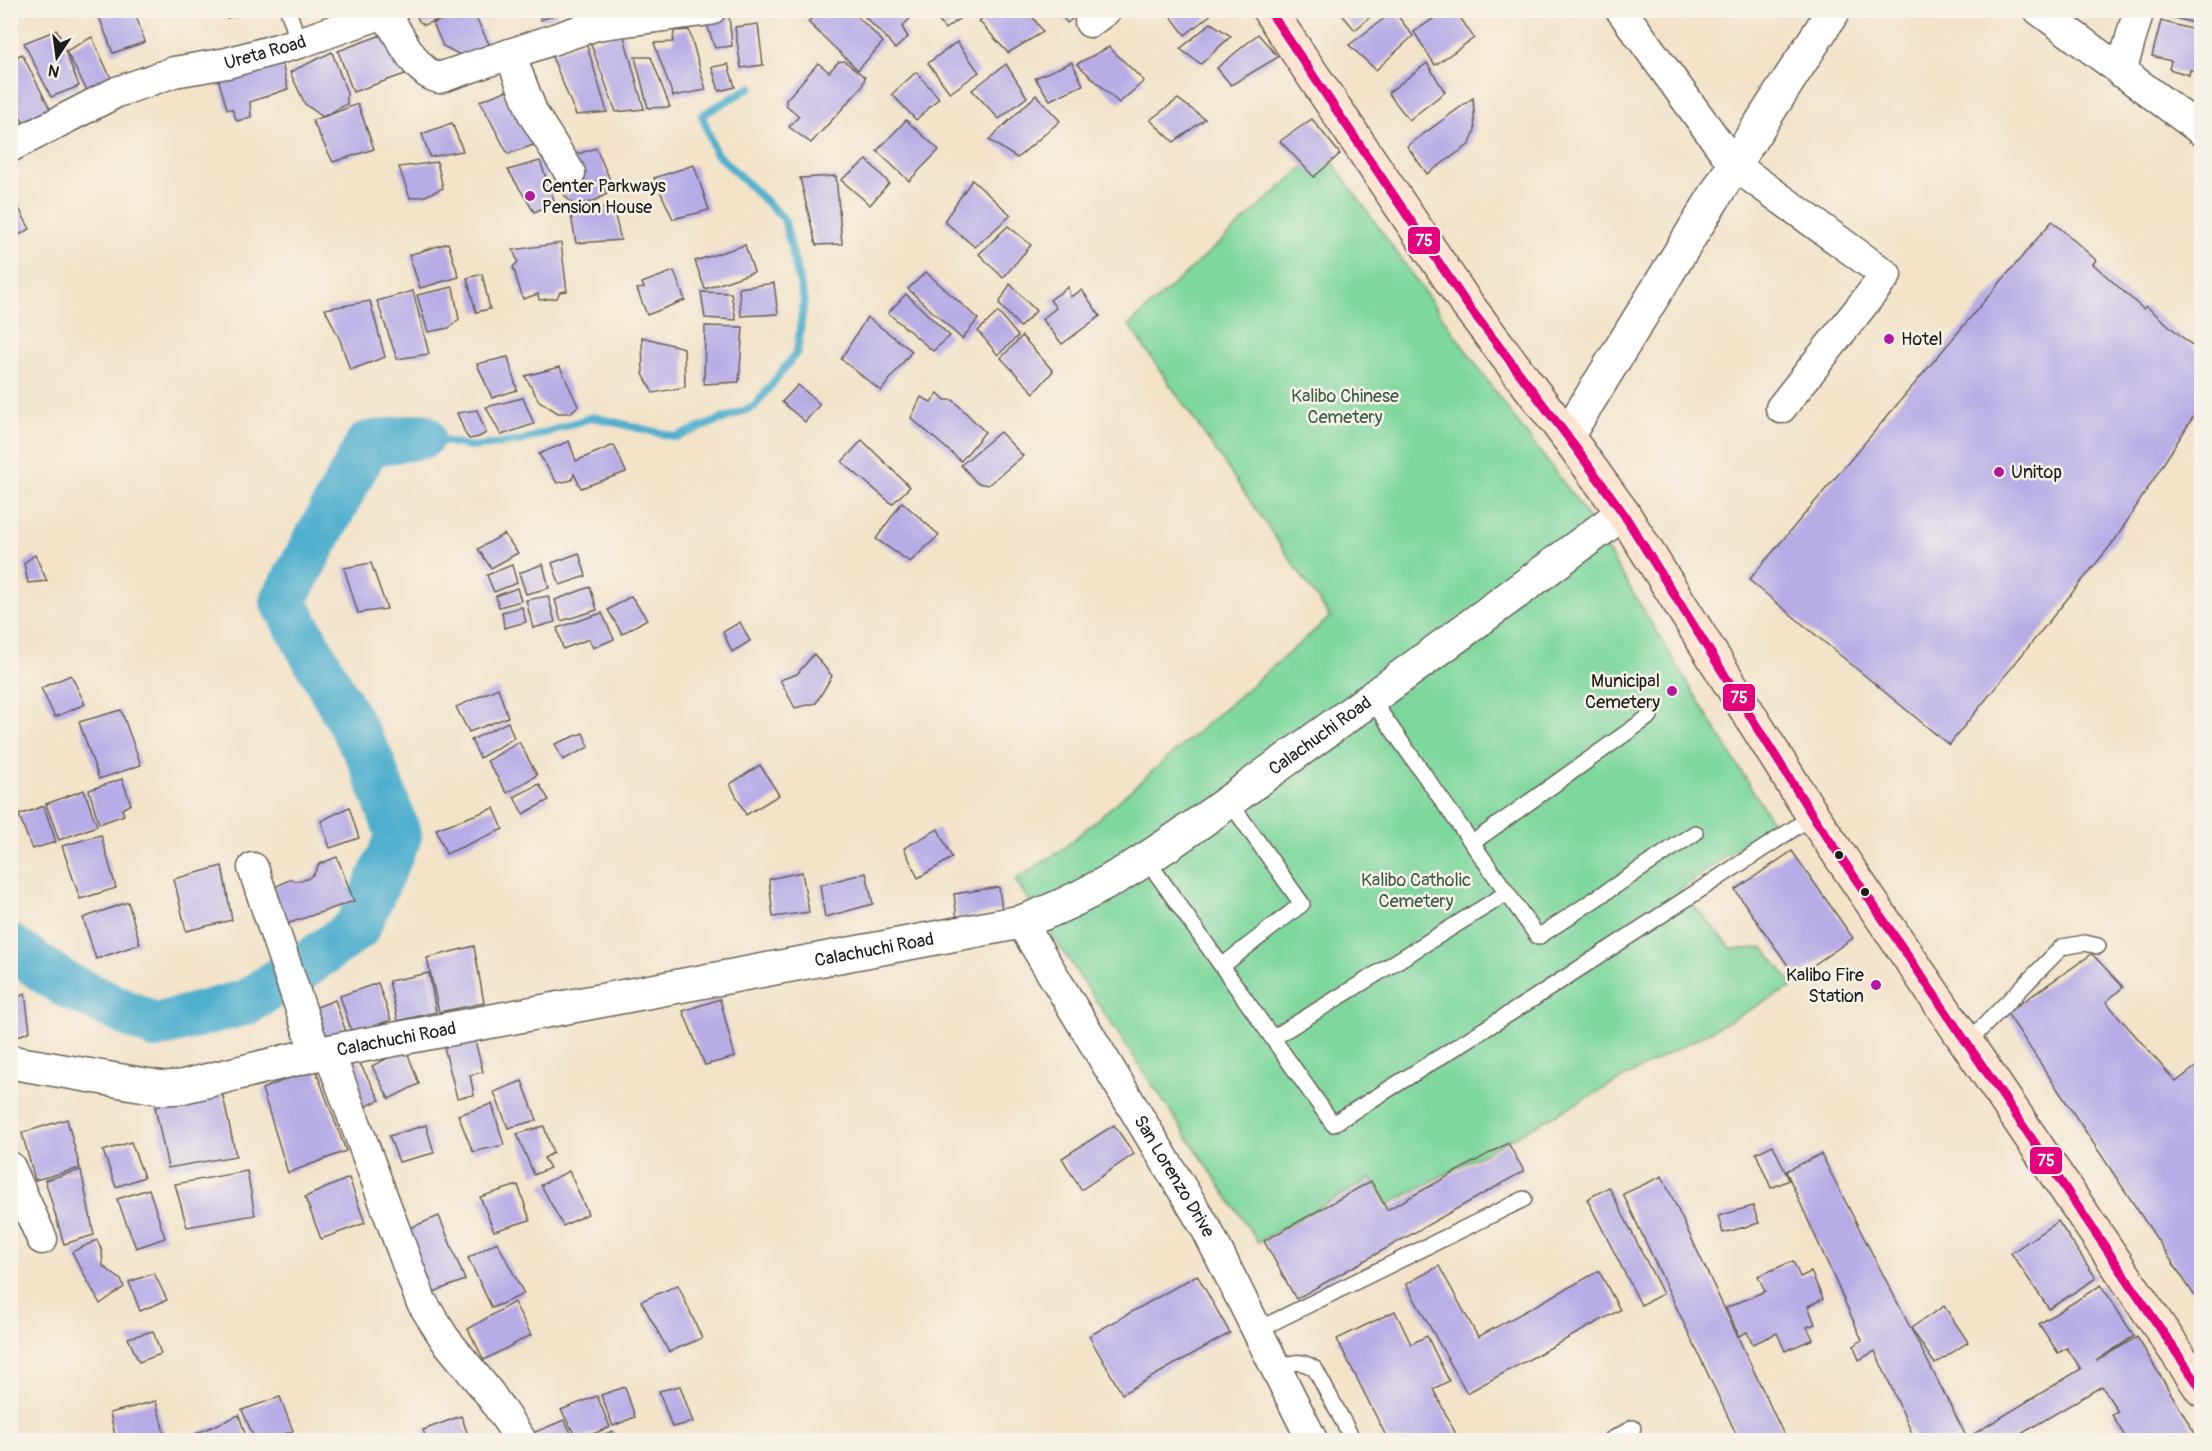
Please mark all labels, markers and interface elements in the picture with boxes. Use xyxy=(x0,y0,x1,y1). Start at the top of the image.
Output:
north arrow xyxy=(27,27,87,87)
street label: Ureta Road xyxy=(222,30,309,75)
text: N xyxy=(46,60,61,82)
place label: Center Parkways Pension House xyxy=(542,175,666,219)
marker: Center Parkways Pension House xyxy=(523,189,537,203)
line badge: 75 xyxy=(1407,226,1441,255)
text: 75 xyxy=(1415,231,1433,251)
place label: Hotel xyxy=(1901,328,1942,351)
marker: Hotel xyxy=(1882,332,1896,346)
park label: Kalibo Chinese Cemetery xyxy=(1291,385,1399,429)
place label: Unitop xyxy=(2011,461,2062,484)
marker: Unitop xyxy=(1992,465,2006,479)
place label: Municipal Cemetery xyxy=(1585,670,1660,714)
line badge: 75 xyxy=(1722,683,1756,712)
marker: Municipal Cemetery xyxy=(1665,684,1679,698)
text: 75 xyxy=(1730,688,1748,708)
street label: Calachuchi Road xyxy=(1264,691,1376,780)
unlabelled marker xyxy=(1833,849,1845,861)
park label: Kalibo Catholic Cemetery xyxy=(1361,869,1471,913)
unlabelled marker xyxy=(1859,886,1871,898)
street label: Calachuchi Road xyxy=(812,927,936,972)
place label: Kalibo Fire Station xyxy=(1786,964,1864,1008)
marker: Kalibo Fire Station xyxy=(1869,978,1883,992)
street label: Calachuchi Road xyxy=(335,1017,458,1061)
street label: San Lorenzo Drive xyxy=(1129,1111,1220,1241)
line badge: 75 xyxy=(2029,1146,2063,1175)
text: 75 xyxy=(2037,1151,2055,1171)

